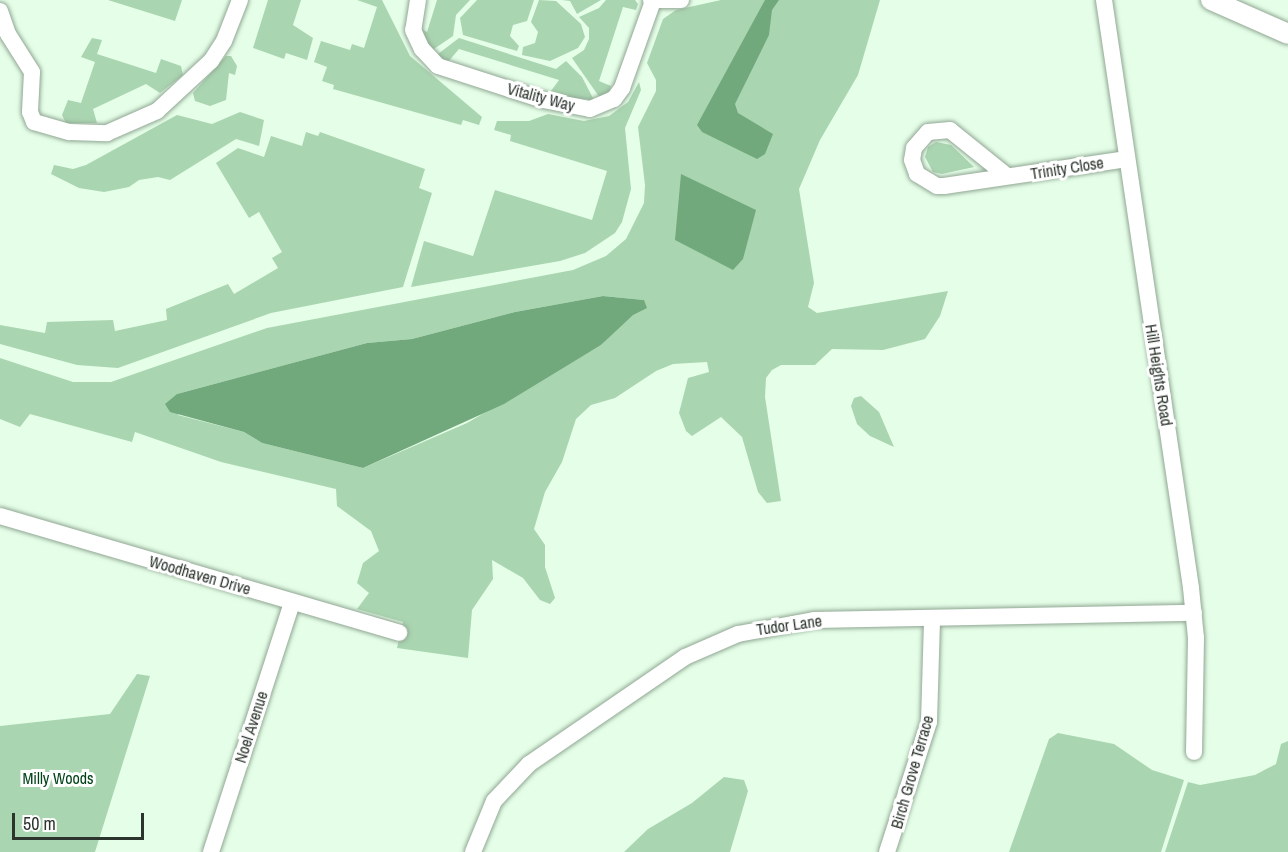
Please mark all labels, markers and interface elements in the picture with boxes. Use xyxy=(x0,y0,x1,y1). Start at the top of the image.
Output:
street label: Vitality Way xyxy=(505,79,577,115)
street label: Trinity Close xyxy=(1029,153,1105,183)
street label: Hill Heights Road xyxy=(1141,323,1177,427)
street label: Woodhaven Drive xyxy=(147,551,253,599)
street label: Tudor Lane xyxy=(755,611,823,639)
street label: Noel Avenue xyxy=(230,688,272,766)
street label: Birch Grove Terrace xyxy=(887,713,937,831)
park label: Milly Woods xyxy=(22,768,94,788)
scale bar xyxy=(15,801,147,839)
text: 50 m xyxy=(23,811,56,836)

